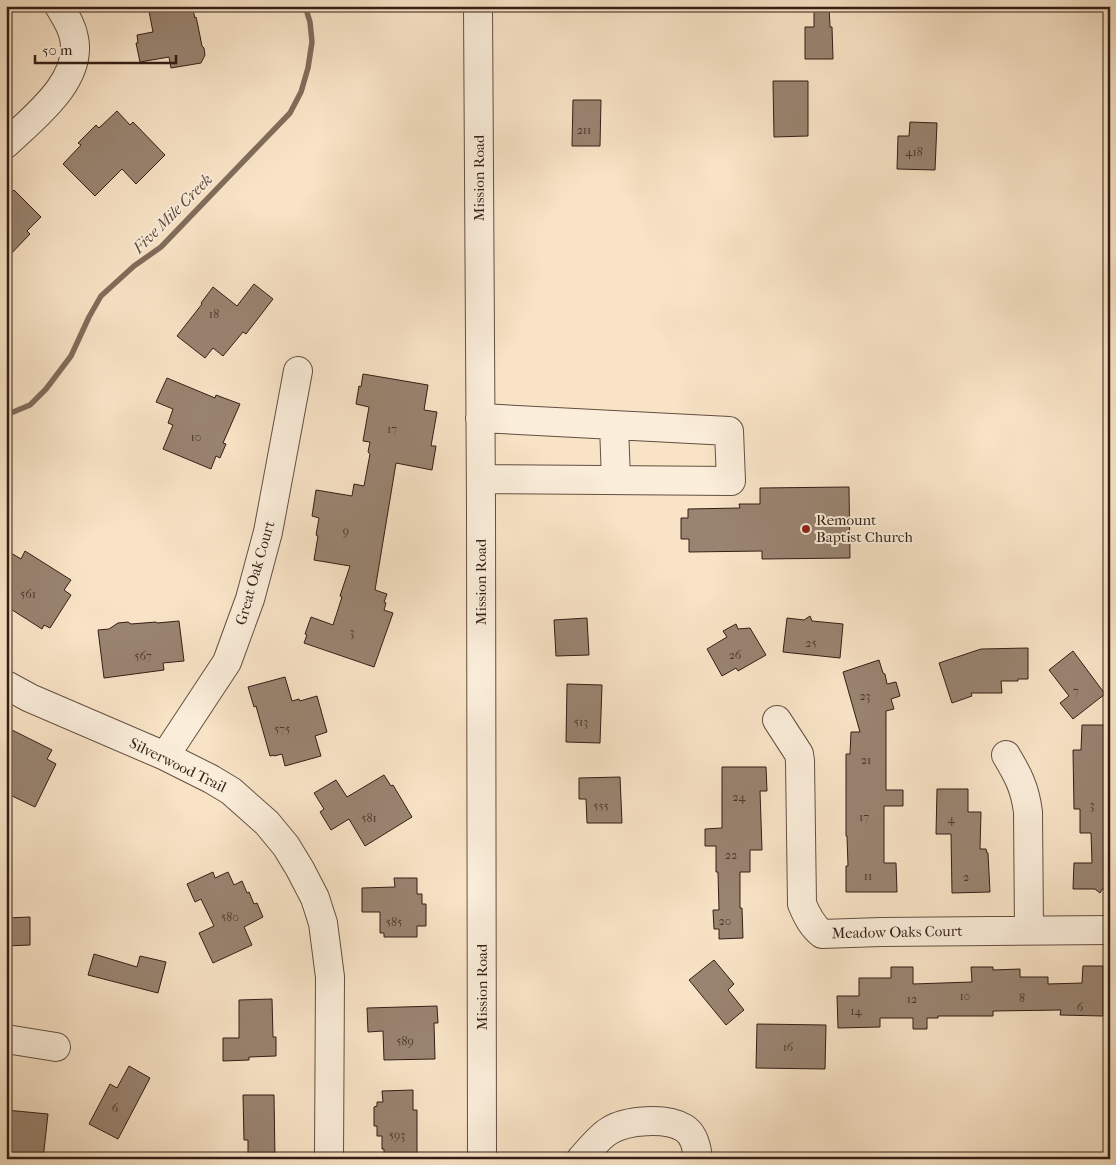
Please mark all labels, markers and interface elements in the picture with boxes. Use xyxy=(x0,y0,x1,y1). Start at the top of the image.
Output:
scale bar xyxy=(35,32,176,64)
text: 50 m xyxy=(42,41,73,59)
house number: 211 xyxy=(577,123,591,137)
street label: Mission Road xyxy=(470,134,488,221)
house number: 418 xyxy=(905,145,923,159)
water label: Five Mile Creek xyxy=(128,170,216,258)
house number: 18 xyxy=(209,307,219,321)
house number: 17 xyxy=(387,422,397,436)
house number: 10 xyxy=(191,430,201,444)
place label: Remount Baptist Church xyxy=(816,511,913,546)
street label: Great Oak Court xyxy=(232,518,279,627)
marker: Remount Baptist Church xyxy=(800,523,812,535)
house number: 9 xyxy=(343,524,349,538)
street label: Mission Road xyxy=(472,538,490,625)
house number: 561 xyxy=(20,587,36,601)
house number: 3 xyxy=(350,625,355,639)
house number: 25 xyxy=(805,636,817,650)
house number: 26 xyxy=(729,648,742,662)
house number: 567 xyxy=(134,649,152,663)
house number: 7 xyxy=(1073,684,1079,698)
house number: 23 xyxy=(859,689,871,703)
house number: 513 xyxy=(574,715,588,729)
house number: 575 xyxy=(274,722,290,736)
street label: Silverwood Trail xyxy=(127,734,229,796)
house number: 21 xyxy=(861,753,871,767)
house number: 24 xyxy=(732,790,747,804)
house number: 3 xyxy=(1090,798,1095,812)
house number: 555 xyxy=(593,799,609,813)
house number: 17 xyxy=(859,810,869,824)
house number: 581 xyxy=(361,811,377,825)
house number: 4 xyxy=(947,812,955,826)
house number: 22 xyxy=(725,848,737,862)
house number: 11 xyxy=(864,869,872,883)
house number: 2 xyxy=(963,870,969,884)
house number: 580 xyxy=(221,910,239,924)
house number: 20 xyxy=(719,914,731,928)
house number: 585 xyxy=(386,915,402,929)
street label: Meadow Oaks Court xyxy=(831,922,963,942)
street label: Mission Road xyxy=(473,943,491,1030)
house number: 10 xyxy=(960,989,970,1003)
house number: 8 xyxy=(1019,991,1025,1005)
house number: 12 xyxy=(907,992,917,1006)
house number: 6 xyxy=(1077,1000,1084,1014)
house number: 14 xyxy=(850,1004,863,1018)
house number: 589 xyxy=(396,1034,414,1048)
house number: 16 xyxy=(783,1040,794,1054)
house number: 6 xyxy=(112,1101,119,1115)
house number: 593 xyxy=(389,1128,405,1142)

